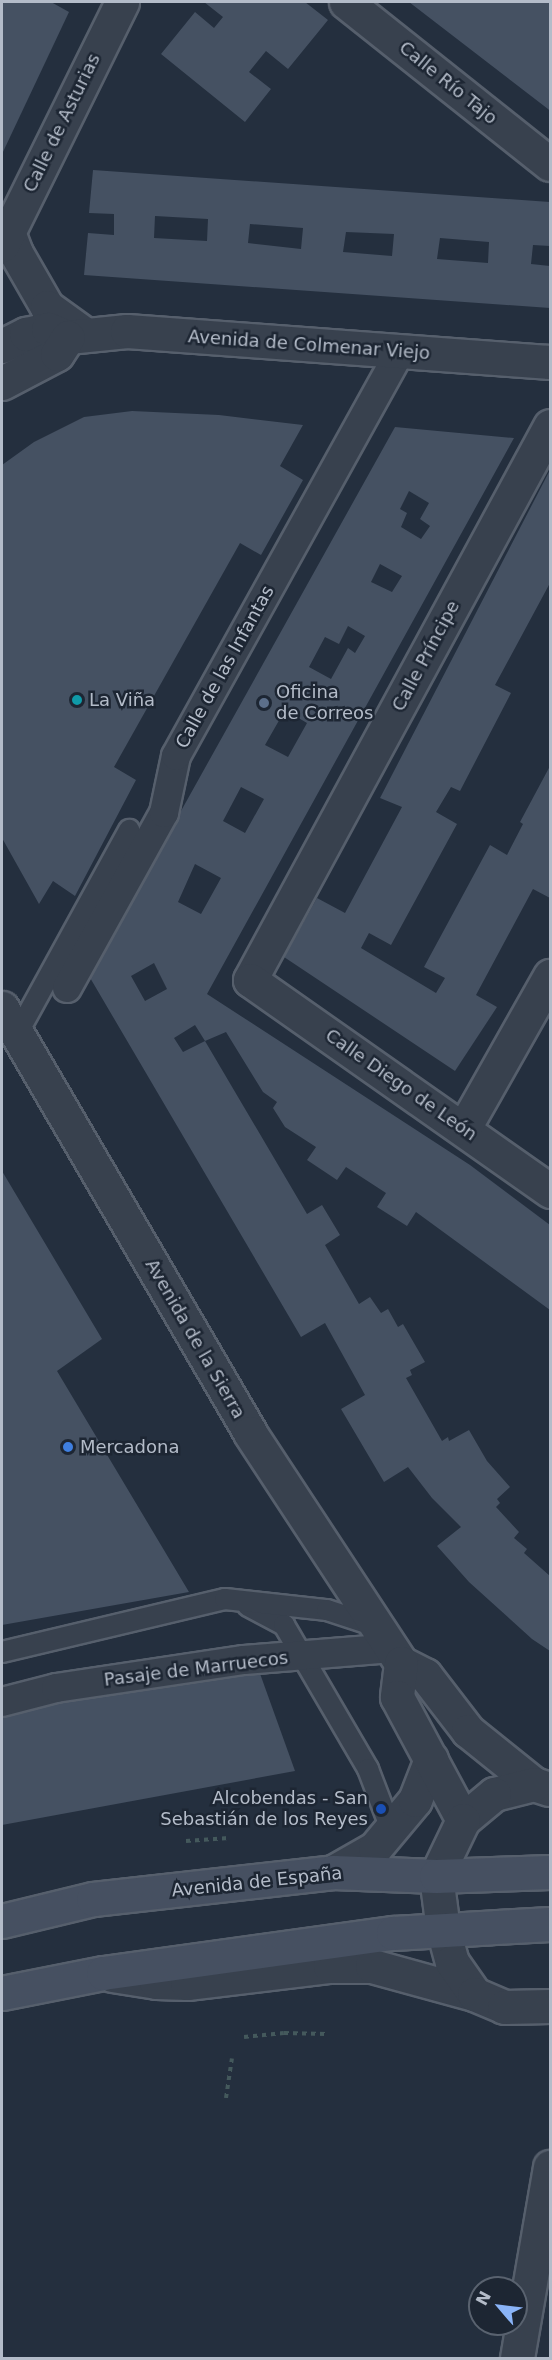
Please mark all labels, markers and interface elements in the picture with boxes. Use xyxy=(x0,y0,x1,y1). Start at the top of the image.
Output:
street label: Calle Río Tajo xyxy=(395,37,501,129)
street label: Calle de Asturias xyxy=(19,50,105,196)
street label: Avenida de Colmenar Viejo xyxy=(187,326,431,364)
street label: Calle de las Infantas xyxy=(171,582,279,752)
street label: Calle Príncipe xyxy=(388,597,464,715)
place label: Oficina de Correos xyxy=(276,682,373,724)
place label: La Viña xyxy=(89,689,155,711)
marker: La Viña xyxy=(70,693,84,707)
marker: Oficina de Correos xyxy=(257,696,271,710)
street label: Calle Diego de León xyxy=(321,1025,481,1145)
street label: Avenida de la Sierra xyxy=(141,1255,249,1423)
place label: Mercadona xyxy=(80,1436,179,1458)
marker: Mercadona xyxy=(61,1440,75,1454)
street label: Pasaje de Marruecos xyxy=(103,1647,289,1691)
place label: Alcobendas - San Sebastián de los Reyes xyxy=(160,1788,368,1830)
marker: Alcobendas - San Sebastián de los Reyes xyxy=(372,1800,390,1818)
street label: Avenida de España xyxy=(171,1862,343,1902)
north arrow xyxy=(468,2276,528,2336)
text: N xyxy=(472,2288,495,2309)

